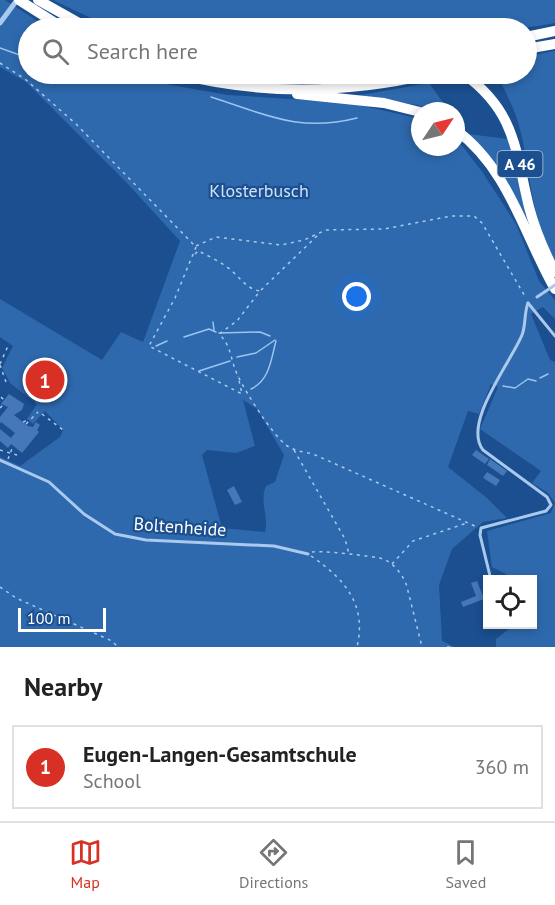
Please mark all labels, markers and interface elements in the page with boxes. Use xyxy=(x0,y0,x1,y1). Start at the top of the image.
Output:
search box xyxy=(18,18,537,84)
icon: search xyxy=(39,35,72,68)
text: Search here xyxy=(87,37,198,65)
north arrow xyxy=(411,102,465,156)
road number: A 46 xyxy=(498,151,542,177)
park label: Klosterbusch xyxy=(209,179,309,202)
your location xyxy=(342,282,371,311)
pin: 1 xyxy=(26,358,64,403)
street label: Boltenheide xyxy=(133,512,227,541)
map controls xyxy=(483,575,537,629)
button: locate xyxy=(483,575,537,629)
scale bar xyxy=(18,605,106,632)
text: 100 m xyxy=(27,608,70,628)
text: Nearby xyxy=(24,670,102,703)
text: Eugen-Langen-Gesamtschule xyxy=(83,740,357,768)
text: 1 xyxy=(40,754,51,780)
text: 360 m xyxy=(475,754,529,780)
text: School xyxy=(83,768,141,794)
tab: Map xyxy=(69,836,102,892)
tab: Directions xyxy=(239,836,308,892)
tab: Saved xyxy=(446,836,486,892)

